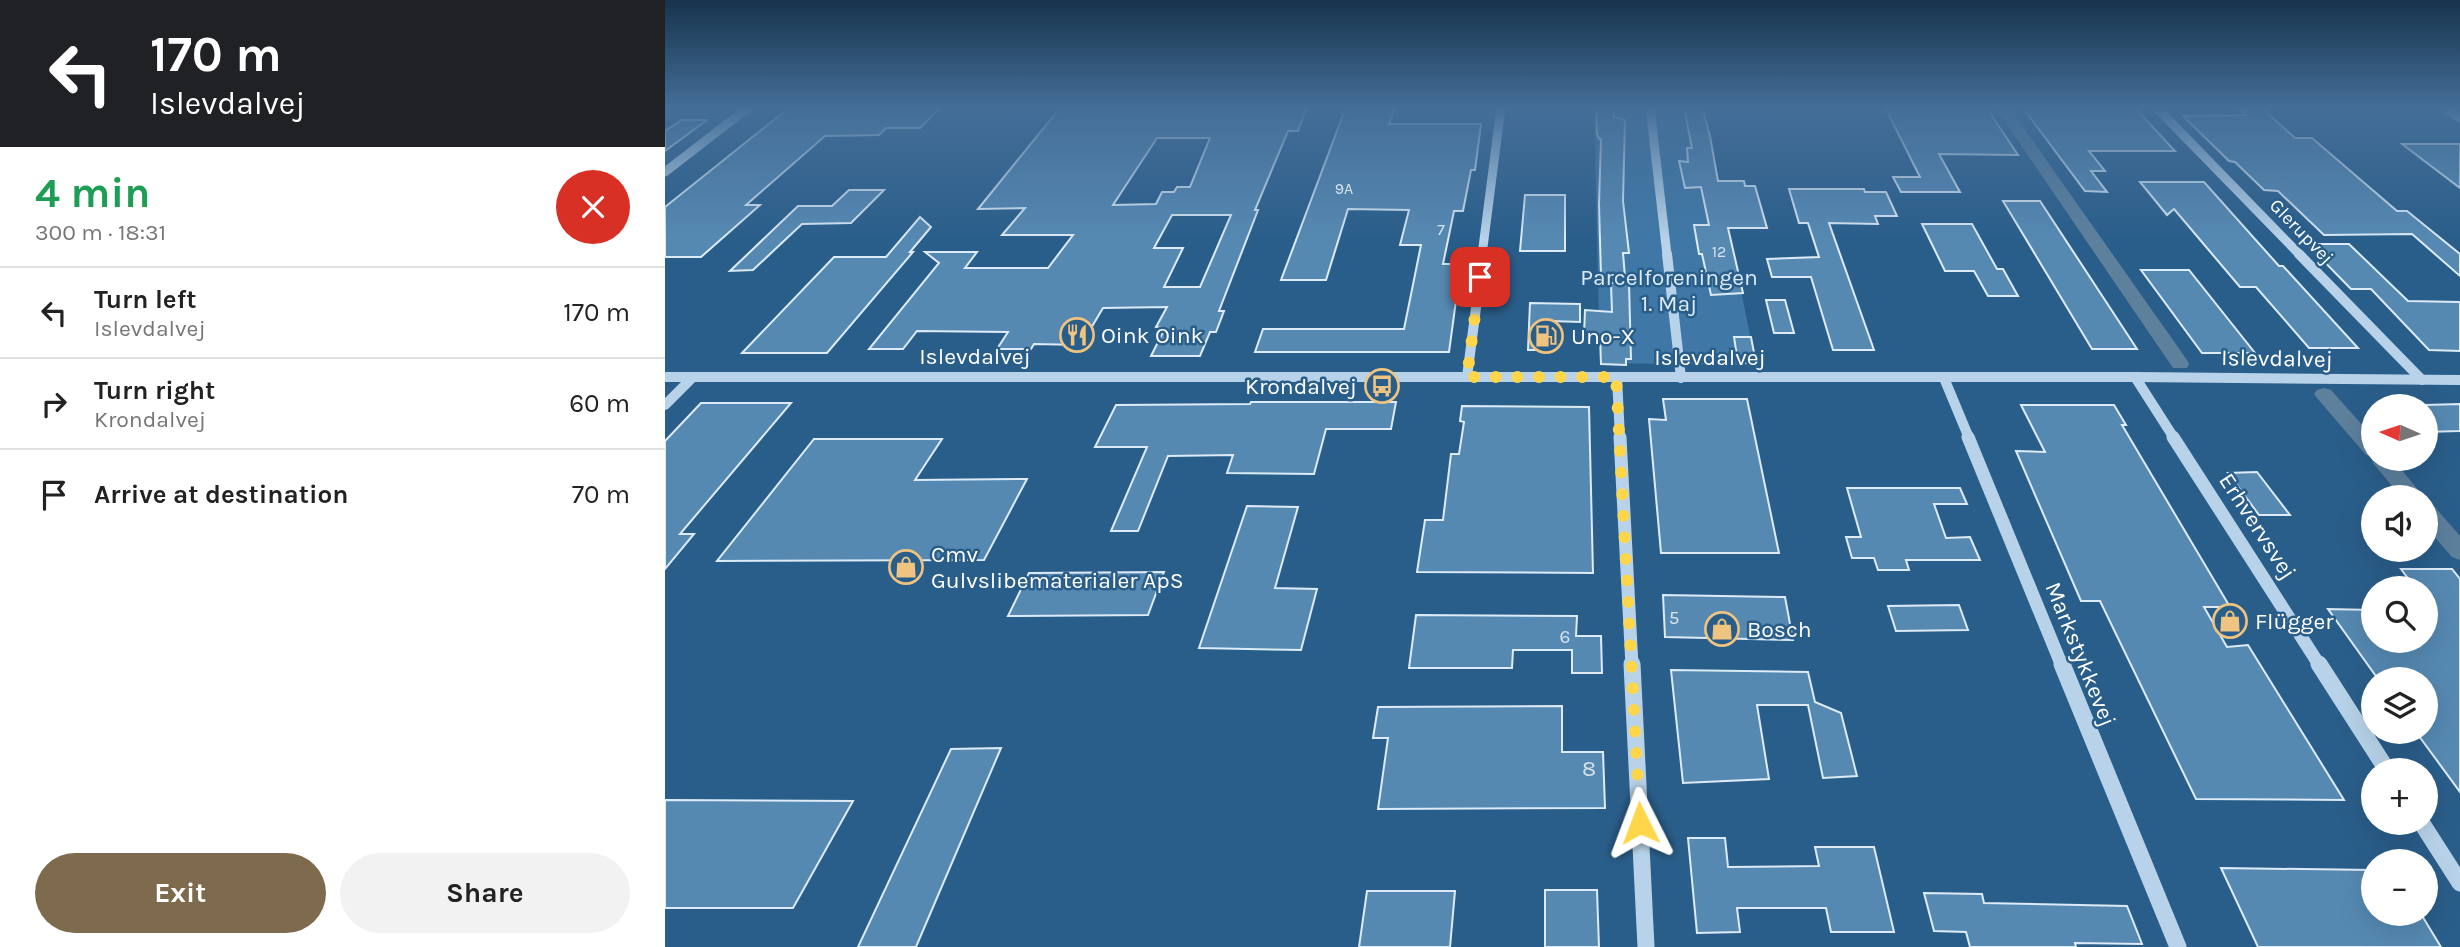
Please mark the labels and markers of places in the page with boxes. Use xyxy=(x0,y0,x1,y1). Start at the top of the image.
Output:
pin xyxy=(1450,247,1510,307)
restaurant icon: Oink Oink xyxy=(1058,316,1096,354)
fuel station icon: Uno-X xyxy=(1527,317,1565,355)
place label: Oink Oink xyxy=(1101,322,1204,349)
place label: Uno-X xyxy=(1571,323,1635,350)
bus stop icon: Krondalvej xyxy=(1363,367,1401,405)
place label: Krondalvej xyxy=(1245,373,1357,400)
place label: Cmv Gulvslibematerialer ApS xyxy=(931,541,1184,594)
shop icon: Cmv Gulvslibematerialer ApS xyxy=(887,548,925,586)
shop icon: Flügger xyxy=(2211,602,2249,640)
place label: Flügger xyxy=(2255,608,2334,635)
shop icon: Bosch xyxy=(1703,610,1741,648)
place label: Bosch xyxy=(1747,616,1812,643)

